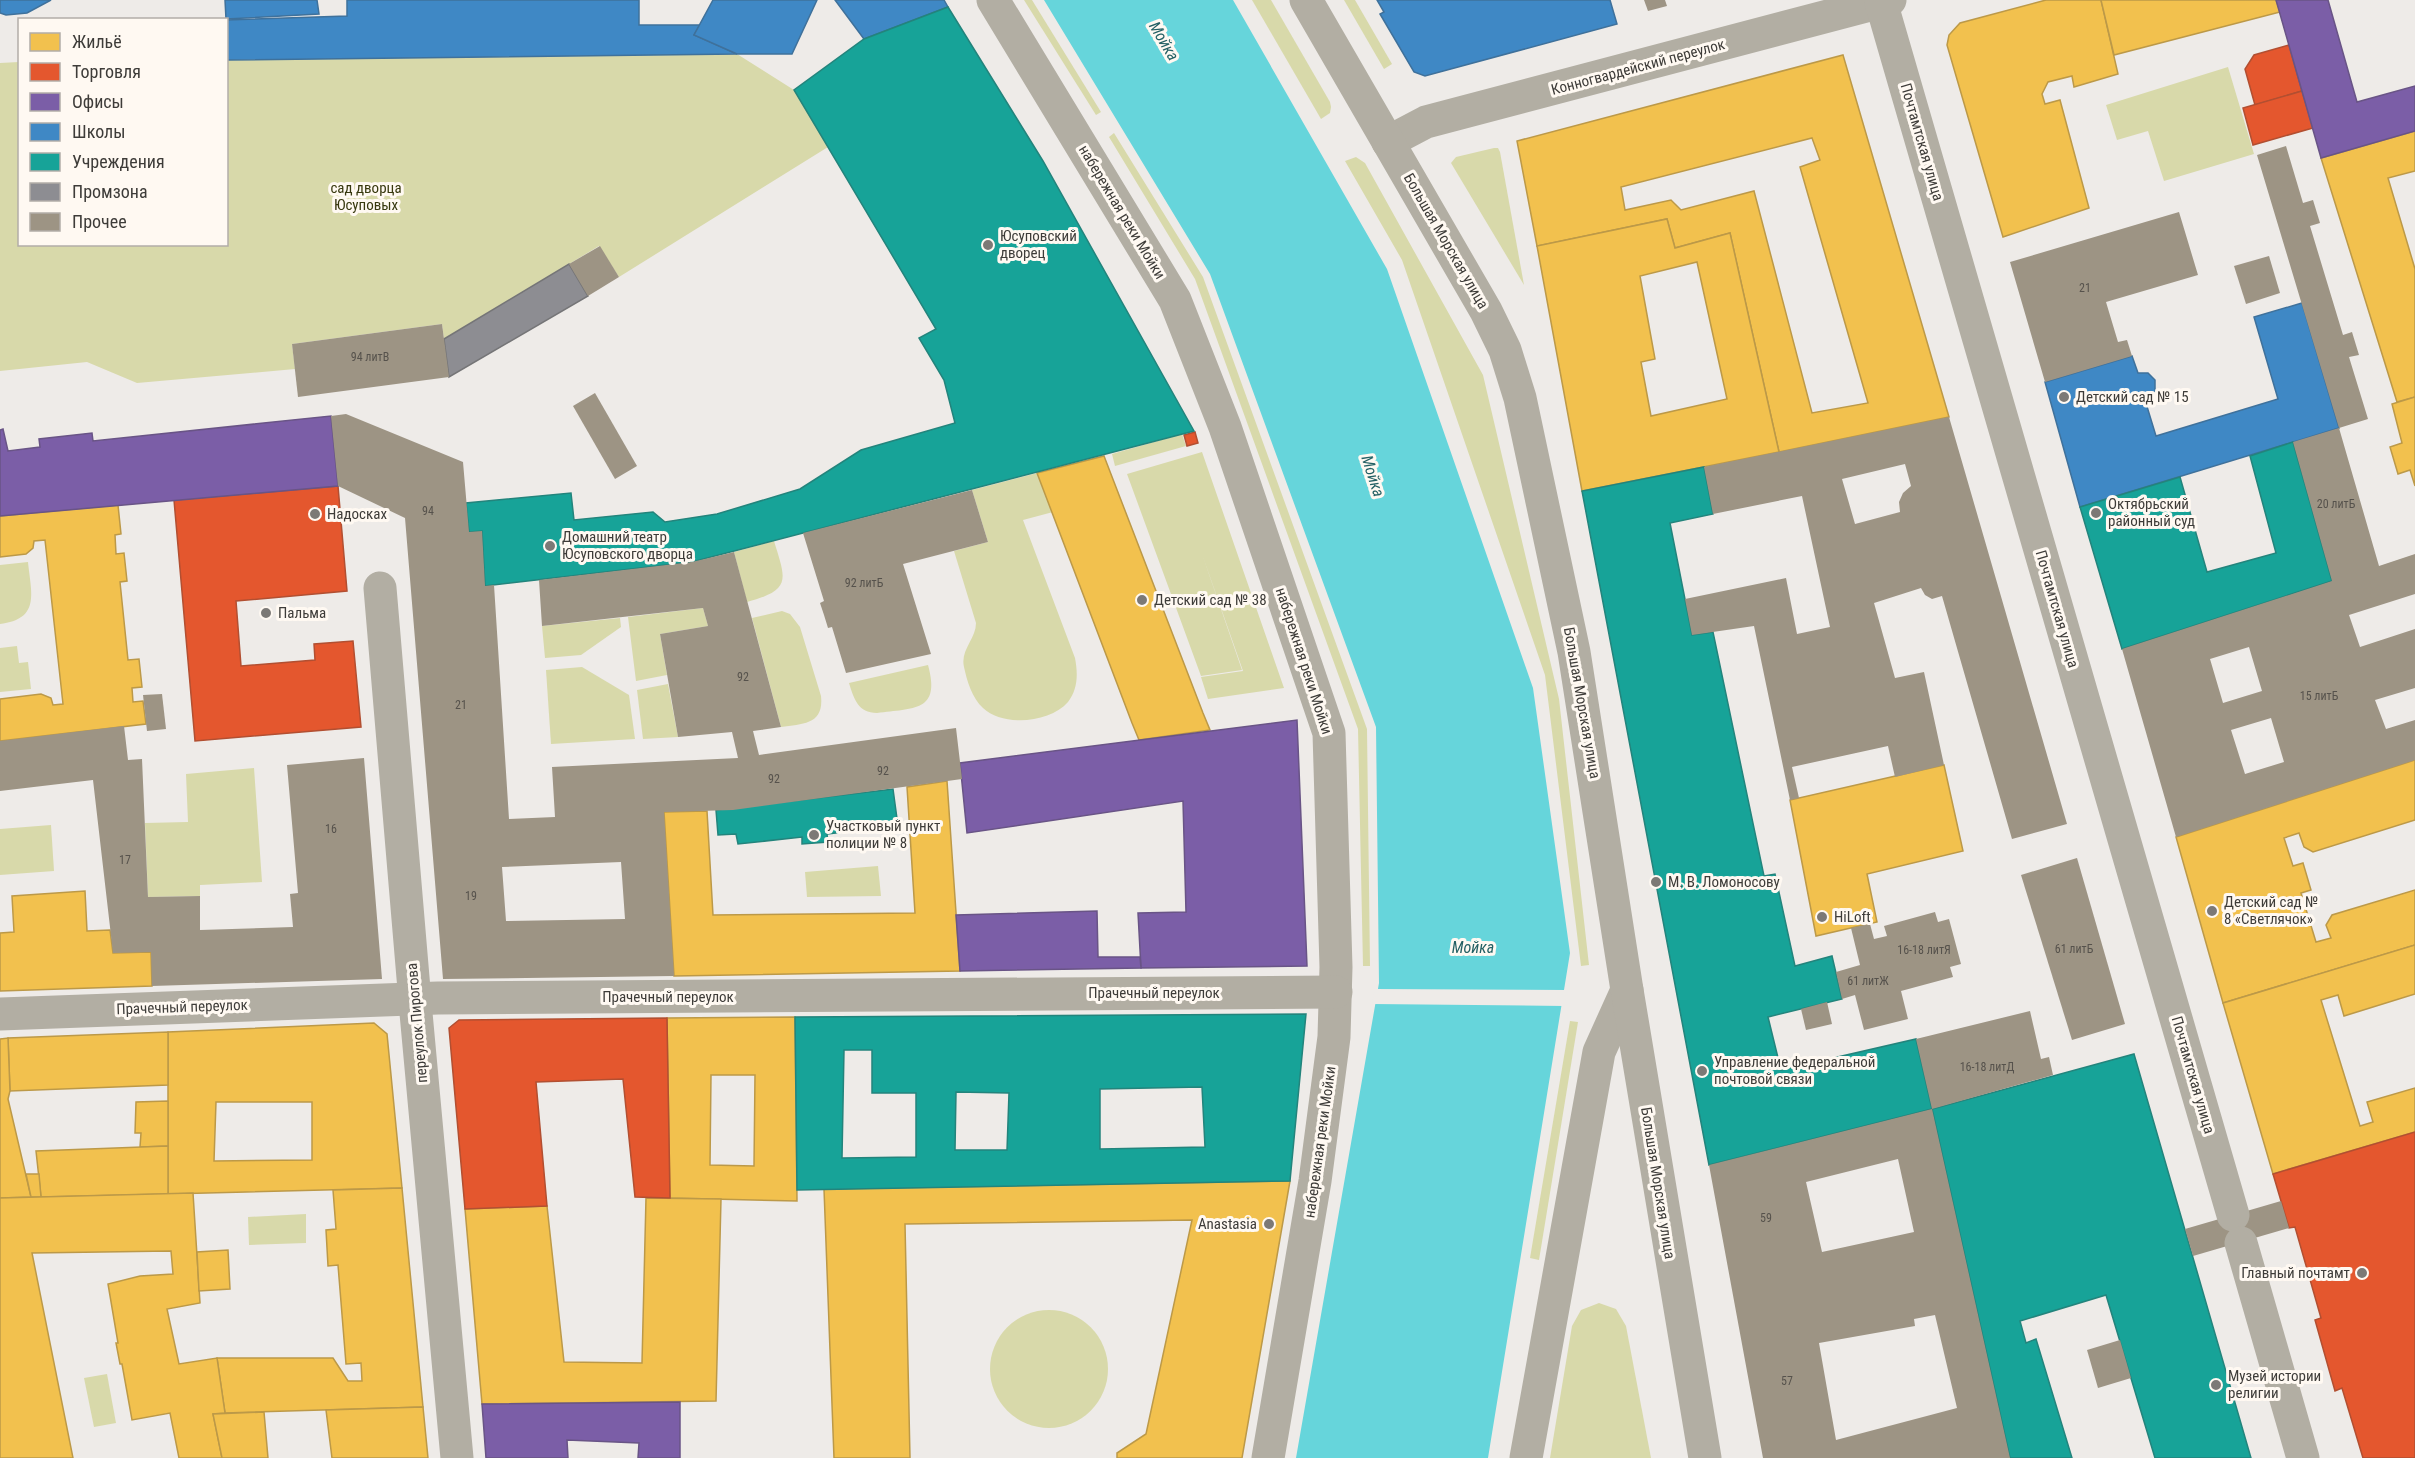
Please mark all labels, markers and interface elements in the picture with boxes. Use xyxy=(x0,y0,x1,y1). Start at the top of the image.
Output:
legend xyxy=(18,18,228,246)
water label: Мойка xyxy=(1145,18,1183,64)
text: Жильё xyxy=(72,31,122,52)
street label: Конногвардейский переулок xyxy=(1549,35,1727,99)
text: Торговля xyxy=(72,61,141,82)
street label: Почтамтская улица xyxy=(1897,81,1947,203)
text: Офисы xyxy=(72,91,124,112)
text: Школы xyxy=(72,121,125,142)
street label: набережная реки Мойки xyxy=(1075,142,1169,282)
text: Учреждения xyxy=(72,151,165,172)
street label: Большая Морская улица xyxy=(1400,170,1492,312)
park label: сад дворца Юсуповых xyxy=(330,179,402,214)
text: Промзона xyxy=(72,181,148,202)
text: Прочее xyxy=(72,211,127,232)
place label: Юсуповский дворец xyxy=(1000,227,1077,262)
marker: Юсуповский дворец xyxy=(981,238,995,252)
house number: 21 xyxy=(2079,281,2091,295)
house number: 94 литВ xyxy=(351,350,389,364)
place label: Детский сад № 15 xyxy=(2076,388,2189,406)
marker: Детский сад № 15 xyxy=(2057,390,2071,404)
water label: Мойка xyxy=(1357,453,1389,499)
place label: Октябрьский районный суд xyxy=(2108,495,2195,530)
house number: 20 литБ xyxy=(2317,497,2356,511)
house number: 94 xyxy=(422,504,434,518)
place label: Надосках xyxy=(327,505,387,523)
marker: Октябрьский районный суд xyxy=(2089,506,2103,520)
marker: Надосках xyxy=(308,507,322,521)
place label: Домашний театр Юсуповского дворца xyxy=(562,528,693,563)
marker: Домашний театр Юсуповского дворца xyxy=(543,539,557,553)
street label: Почтамтская улица xyxy=(2032,548,2082,670)
house number: 92 литБ xyxy=(845,576,884,590)
street label: набережная реки Мойки xyxy=(1272,585,1336,737)
place label: Детский сад № 38 xyxy=(1154,591,1267,609)
marker: Детский сад № 38 xyxy=(1135,593,1149,607)
place label: Пальма xyxy=(278,604,326,622)
marker: Пальма xyxy=(259,606,273,620)
street label: Большая Морская улица xyxy=(1560,626,1604,780)
house number: 92 xyxy=(737,670,749,684)
house number: 15 литБ xyxy=(2300,689,2339,703)
house number: 21 xyxy=(455,698,467,712)
house number: 92 xyxy=(877,764,889,778)
house number: 92 xyxy=(768,772,780,786)
place label: Участковый пункт полиции № 8 xyxy=(826,817,940,852)
house number: 16 xyxy=(325,822,337,836)
marker: Участковый пункт полиции № 8 xyxy=(807,828,821,842)
house number: 17 xyxy=(119,853,131,867)
place label: М. В. Ломоносову xyxy=(1668,873,1780,891)
marker: М. В. Ломоносову xyxy=(1649,875,1663,889)
house number: 19 xyxy=(465,889,477,903)
place label: Детский сад № 8 «Светлячок» xyxy=(2224,893,2318,928)
marker: Детский сад № 8 «Светлячок» xyxy=(2205,904,2219,918)
place label: HiLoft xyxy=(1834,908,1871,926)
marker: HiLoft xyxy=(1815,910,1829,924)
water label: Мойка xyxy=(1452,938,1494,957)
house number: 61 литБ xyxy=(2055,942,2094,956)
house number: 16-18 литЯ xyxy=(1897,943,1951,957)
street label: переулок Пирогова xyxy=(403,962,431,1084)
house number: 61 литЖ xyxy=(1847,974,1889,988)
street label: Прачечный переулок xyxy=(1088,984,1220,1002)
street label: Прачечный переулок xyxy=(602,988,734,1006)
street label: Прачечный переулок xyxy=(116,996,248,1018)
street label: Почтамтская улица xyxy=(2168,1014,2218,1136)
place label: Управление федеральной почтовой связи xyxy=(1714,1053,1875,1088)
house number: 16-18 литД xyxy=(1960,1060,2014,1074)
marker: Управление федеральной почтовой связи xyxy=(1695,1064,1709,1078)
street label: набережная реки Мойки xyxy=(1300,1065,1340,1219)
street label: Большая Морская улица xyxy=(1637,1106,1679,1260)
house number: 59 xyxy=(1760,1211,1772,1225)
place label: Anastasia xyxy=(1198,1215,1257,1233)
marker: Anastasia xyxy=(1262,1217,1276,1231)
place label: Главный почтамт xyxy=(2241,1264,2350,1282)
marker: Главный почтамт xyxy=(2355,1266,2369,1280)
place label: Музей истории религии xyxy=(2228,1367,2321,1402)
house number: 57 xyxy=(1781,1374,1793,1388)
marker: Музей истории религии xyxy=(2209,1378,2223,1392)

